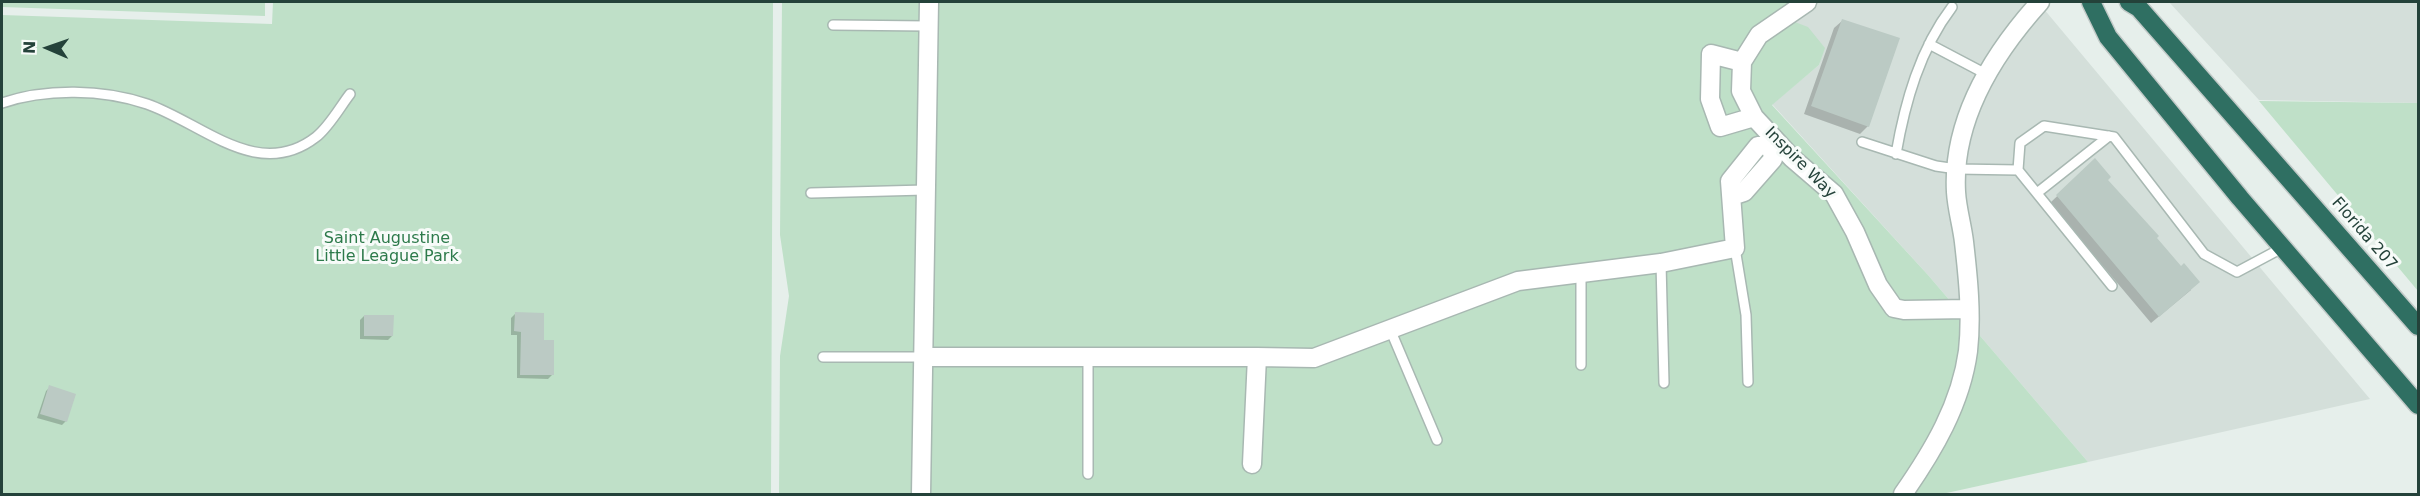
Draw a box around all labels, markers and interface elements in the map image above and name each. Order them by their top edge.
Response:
north arrow [18,18,78,78]
text: N [20,40,39,54]
street label: Inspire Way [1760,123,1840,203]
street label: Florida 207 [2327,194,2401,274]
park label: Saint Augustine Little League Park [315,229,459,267]

